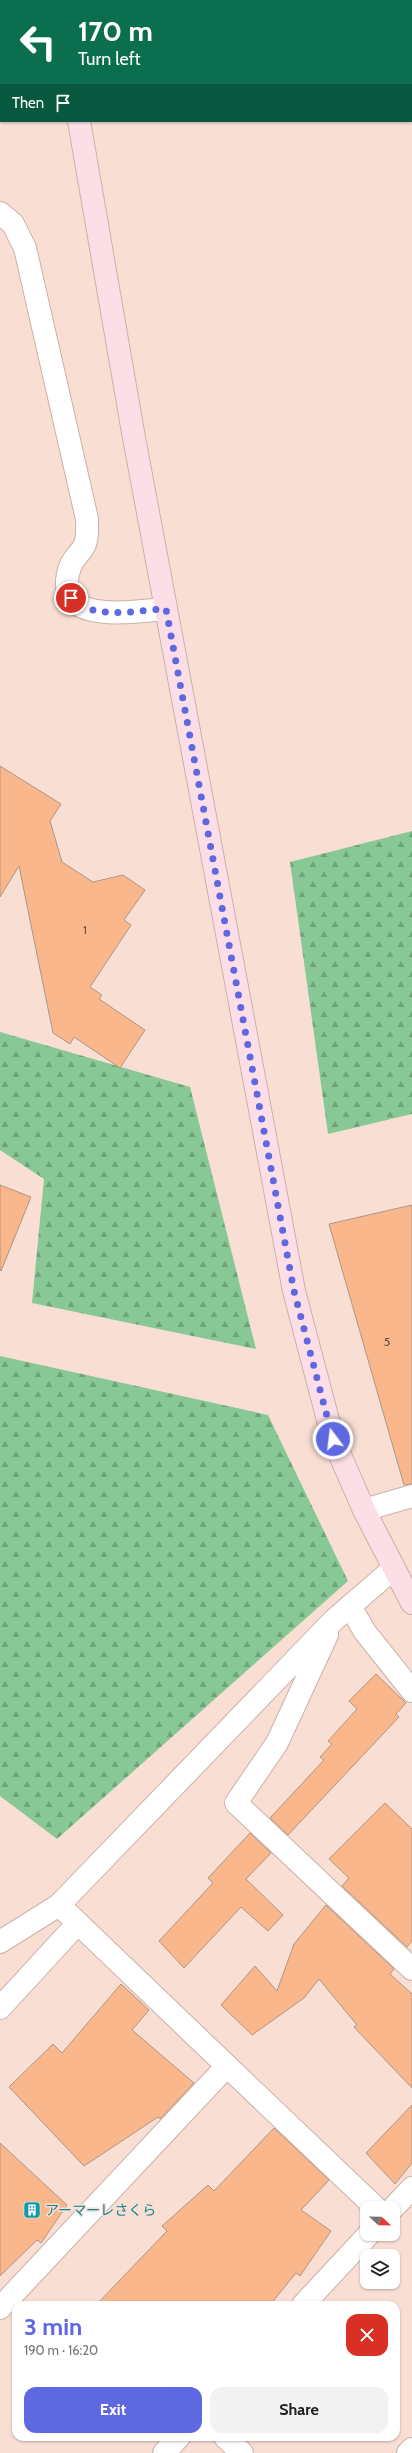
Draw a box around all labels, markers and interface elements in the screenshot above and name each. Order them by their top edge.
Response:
text: 170 m [78,14,153,48]
icon: left [12,16,64,68]
text: Turn left [78,48,141,70]
icon: arrive [52,92,74,114]
text: Then [12,94,44,112]
pin [54,581,88,615]
icon: arrive [60,587,82,609]
house number: 1 [83,922,87,937]
house number: 5 [384,1334,390,1349]
position arrow [312,1418,354,1460]
building icon: アーマーレさくら [22,2200,42,2220]
place label: アーマーレさくら [45,2201,156,2219]
north arrow [360,2201,400,2241]
map controls [360,2201,400,2289]
button: layers [360,2249,400,2289]
text: 3 min [24,2312,82,2341]
button: close [346,2314,388,2356]
text: 190 m · 16:20 [24,2342,98,2358]
button: Exit [24,2387,202,2433]
button: Share [210,2387,388,2433]

